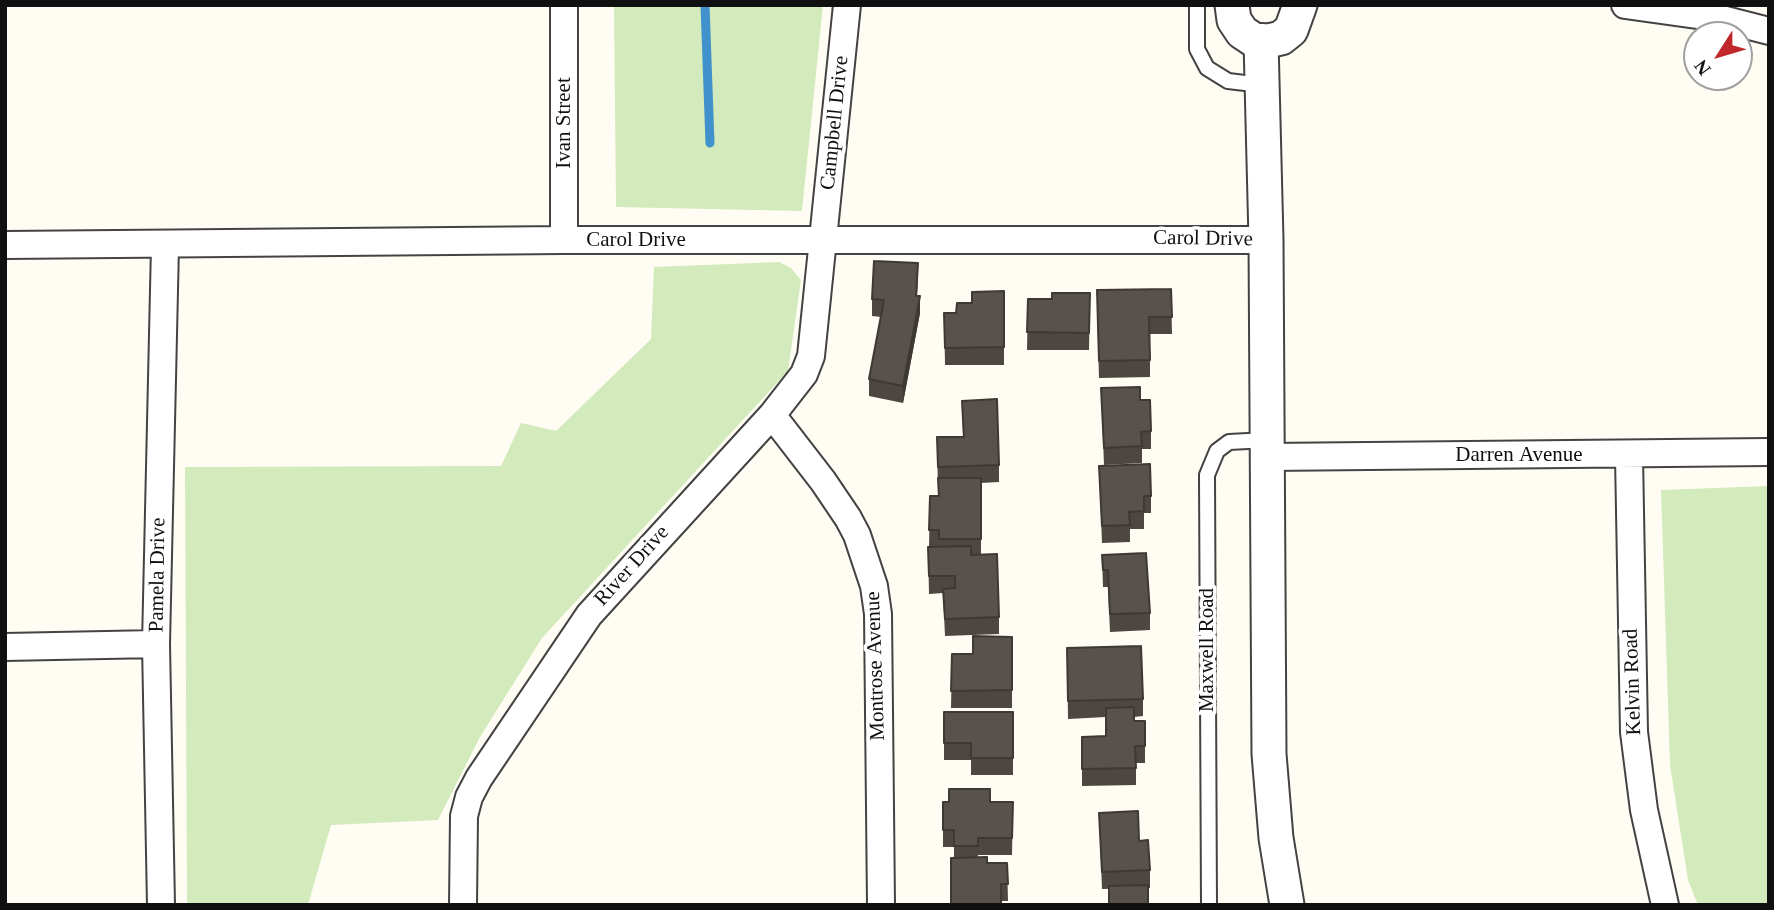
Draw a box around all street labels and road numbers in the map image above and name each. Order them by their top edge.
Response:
street label: Campbell Drive [815,55,855,191]
street label: Ivan Street [551,77,577,169]
street label: Carol Drive [1153,226,1253,252]
street label: Carol Drive [586,227,686,253]
street label: Darren Avenue [1455,442,1583,468]
street label: Pamela Drive [144,517,172,633]
street label: River Drive [589,521,675,611]
street label: Maxwell Road [1194,588,1220,712]
street label: Montrose Avenue [861,591,891,741]
street label: Kelvin Road [1619,628,1647,736]

